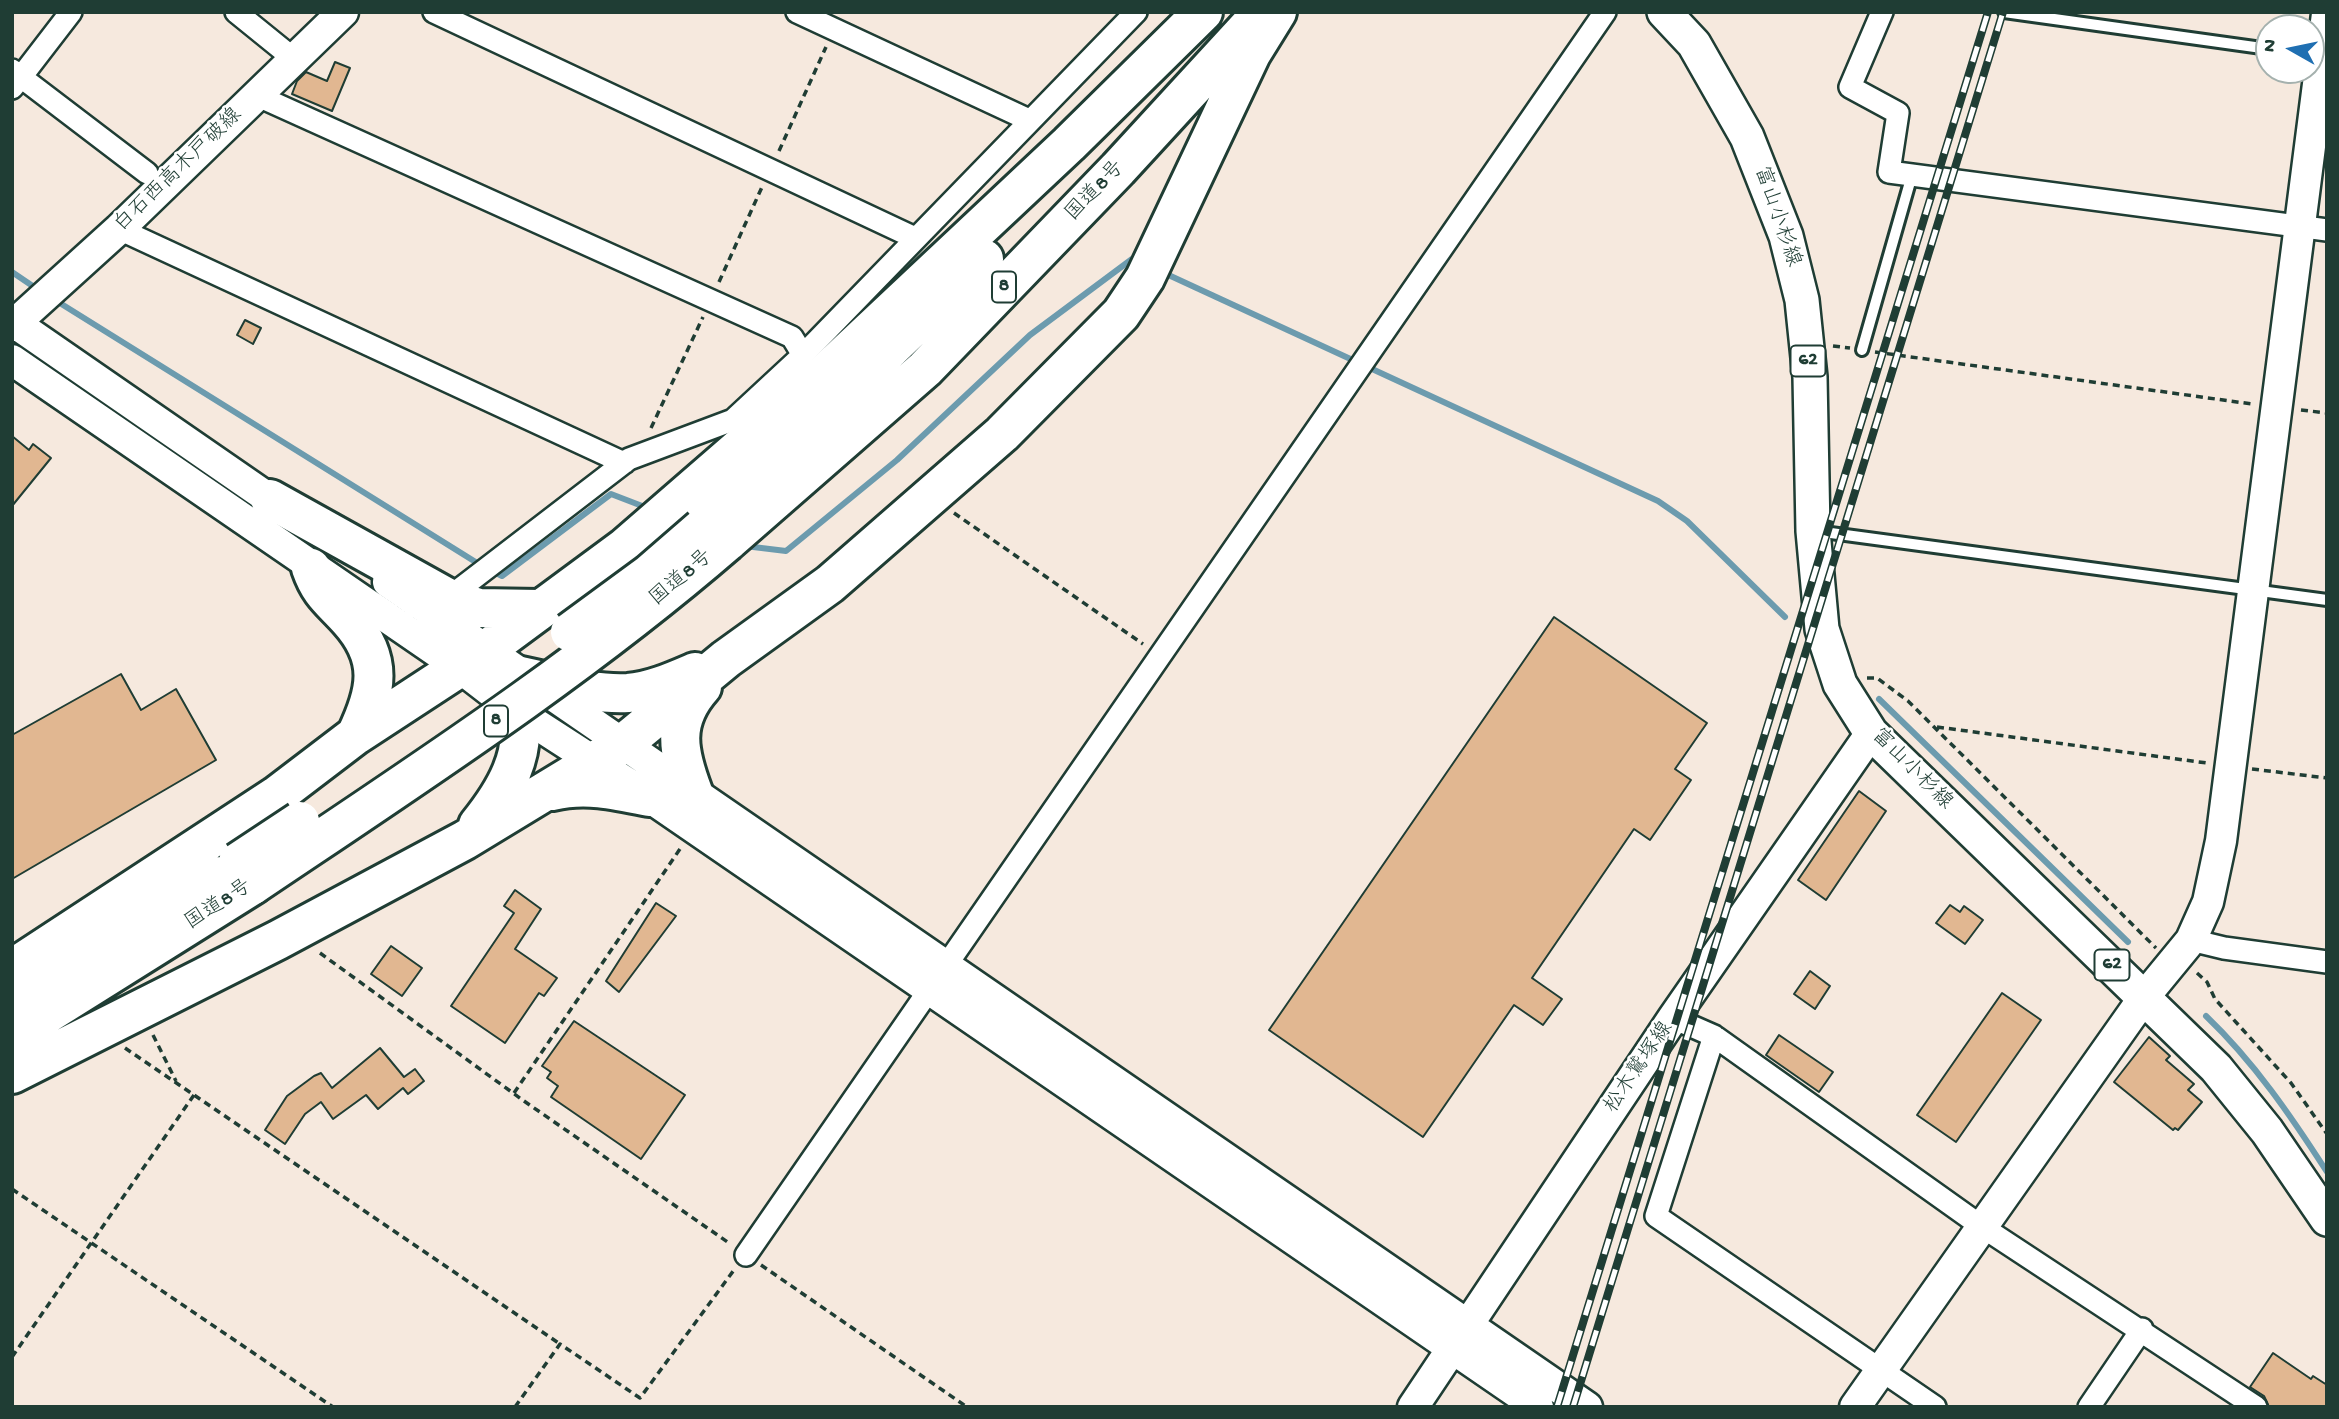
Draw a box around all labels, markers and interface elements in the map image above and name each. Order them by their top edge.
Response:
north arrow [2255,14,2325,84]
text: N [2258,38,2283,54]
street label: 白石西高木戸破線 [110,104,248,238]
street label: 国道8号 [1061,156,1131,228]
street label: 富山小杉線 [1747,163,1805,271]
road number: 8 [992,272,1016,302]
road number: 62 [1790,346,1826,376]
street label: 国道8号 [645,545,719,613]
road number: 8 [484,706,508,736]
street label: 富山小杉線 [1865,724,1957,816]
street label: 国道8号 [181,875,257,937]
road number: 62 [2094,950,2130,981]
street label: 松木鷲塚線 [1600,1017,1680,1119]

